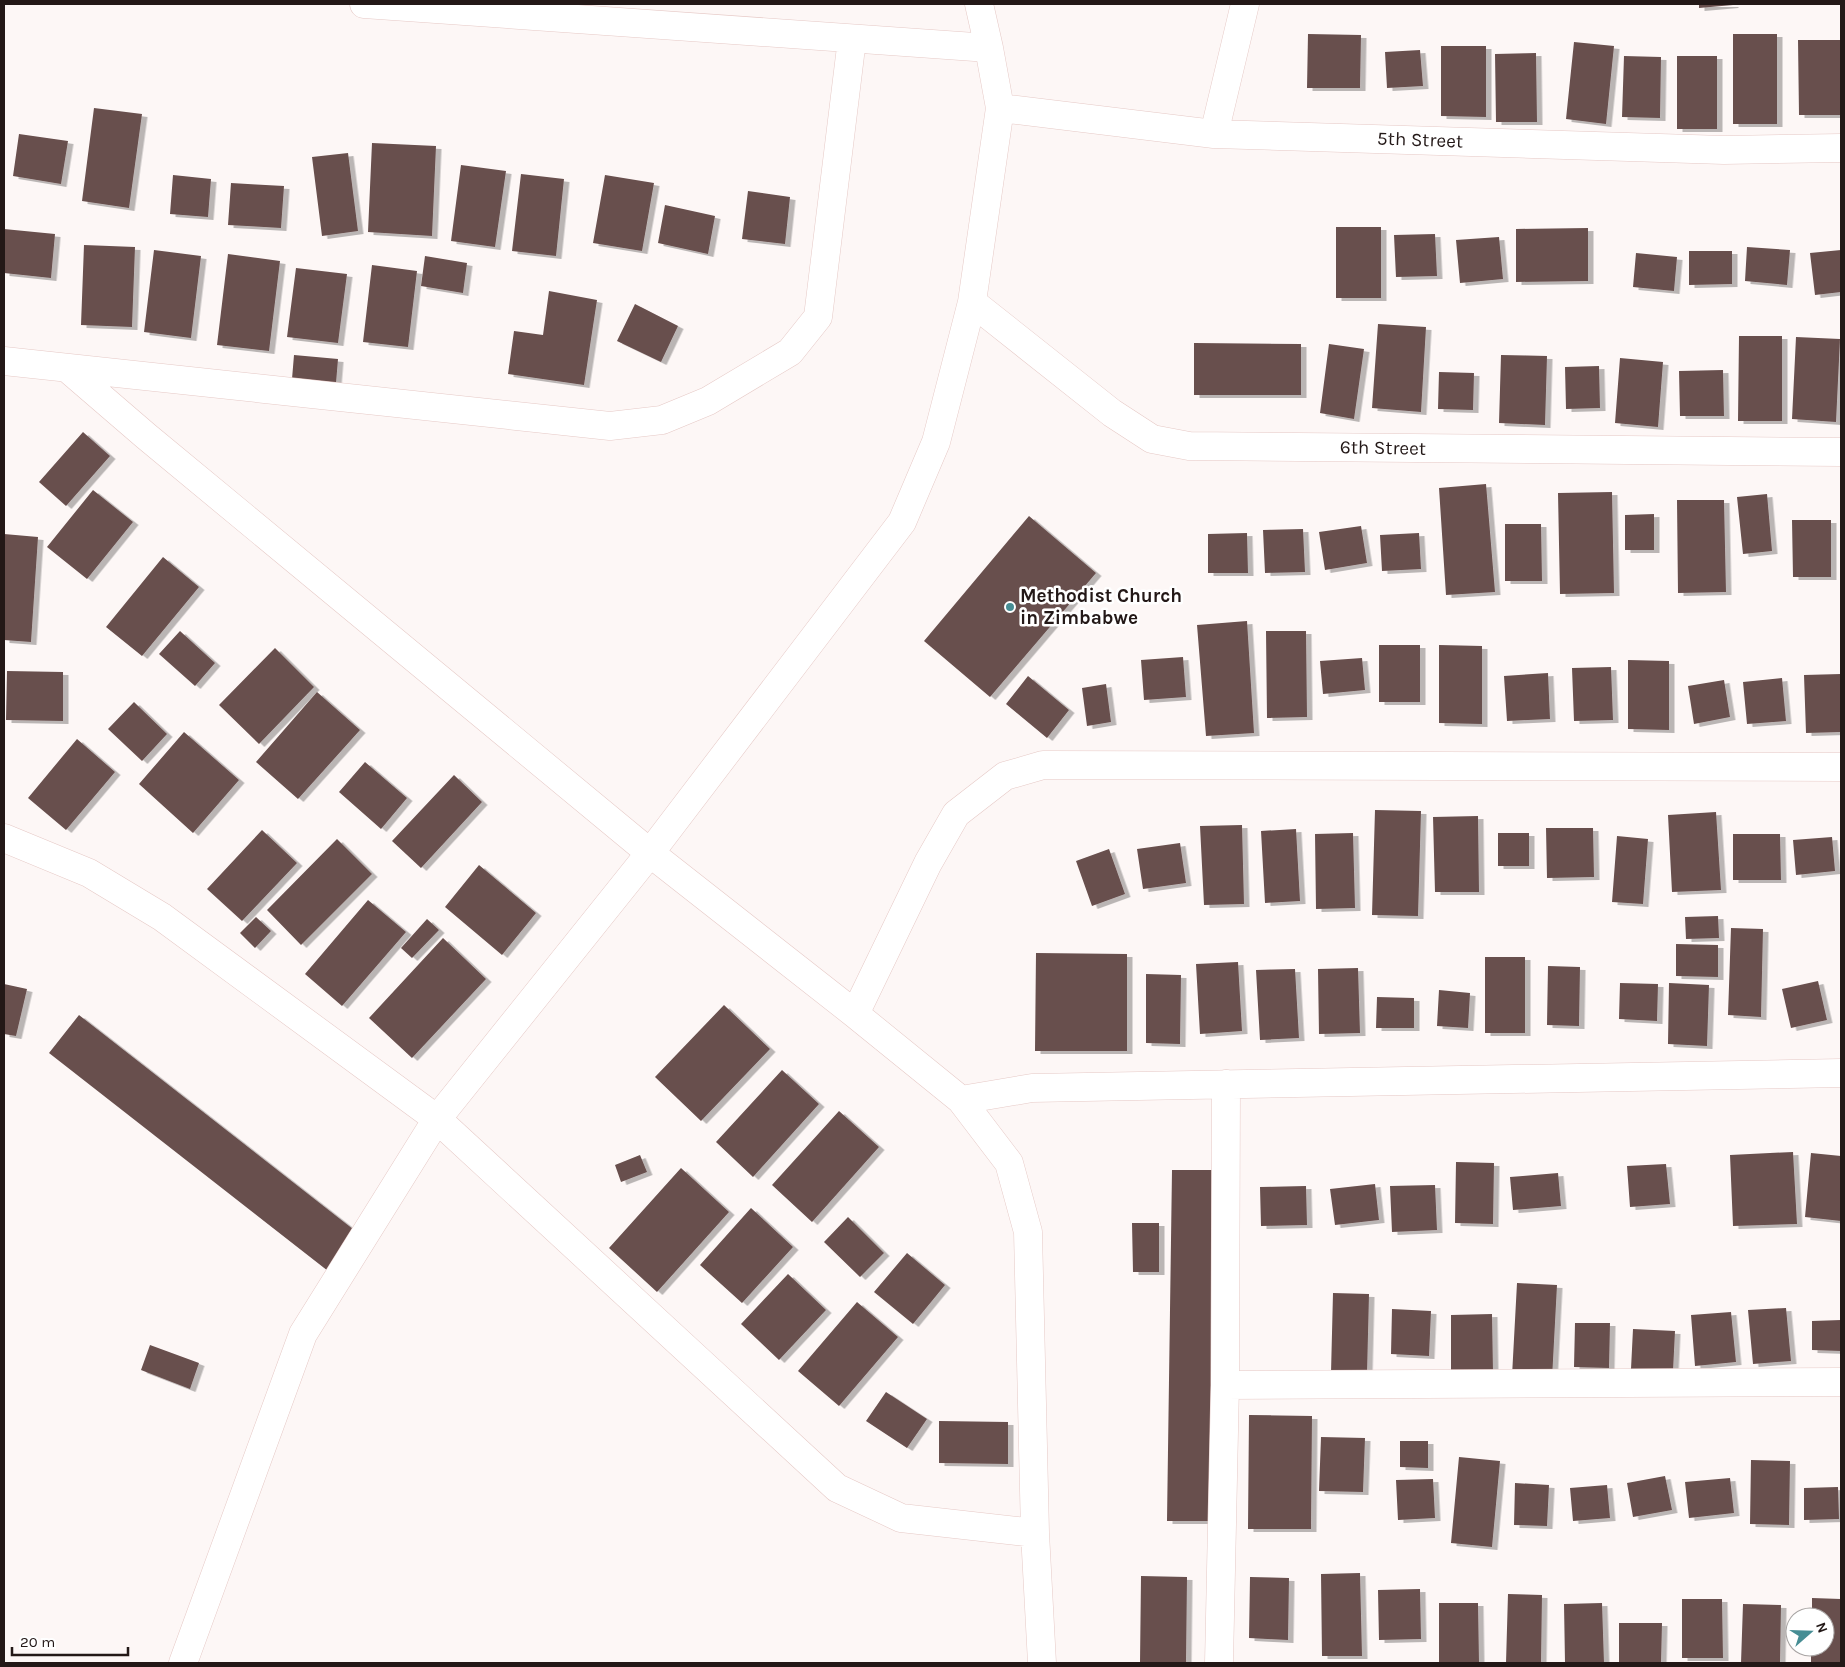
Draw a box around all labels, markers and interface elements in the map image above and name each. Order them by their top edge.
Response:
street label: 5th Street [1377,128,1463,152]
street label: 6th Street [1340,436,1426,460]
place label: Methodist Church in Zimbabwe [1020,585,1182,629]
marker: Methodist Church in Zimbabwe [1004,601,1016,613]
north arrow [1785,1607,1835,1657]
text: N [1812,1620,1831,1635]
scale bar [12,1624,129,1656]
text: 20 m [20,1633,55,1651]

